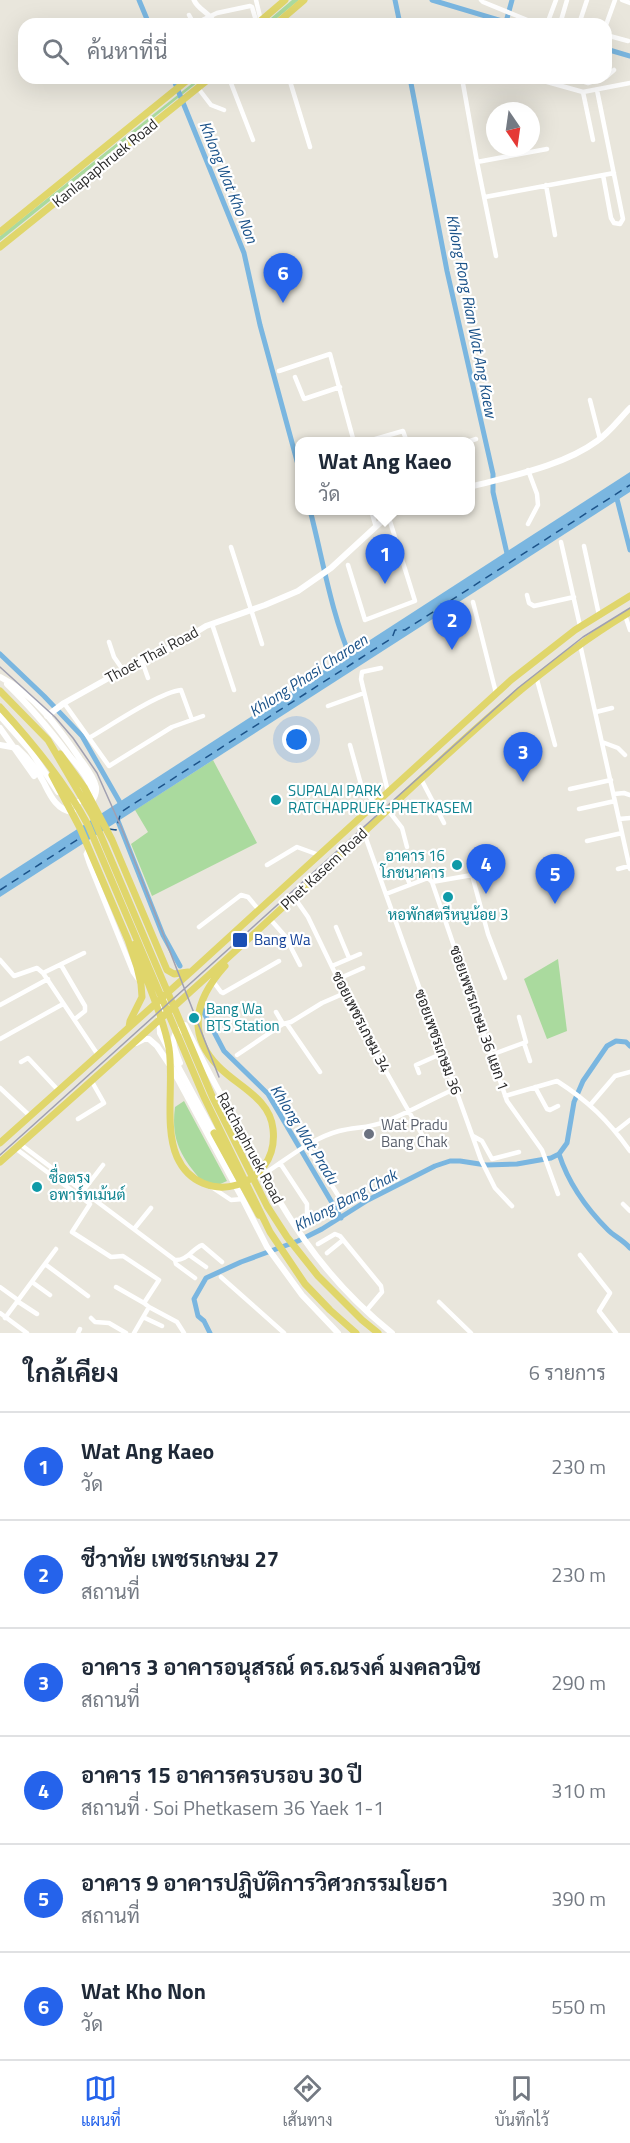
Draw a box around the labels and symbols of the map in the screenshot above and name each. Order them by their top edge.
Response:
north arrow [486,102,540,156]
street label: Kanlapaphruek Road [47,113,162,213]
water label: Khlong Wat Kho Non [194,117,265,248]
water label: Khlong Rong Rian Wat Ang Kaew [441,212,504,422]
pin: 6 [264,254,302,303]
pin: 1 [366,534,404,584]
pin: 2 [432,600,472,650]
street label: Thoet Thai Road [101,620,202,689]
water label: Khlong Phasi Charoen [244,627,373,722]
your location [282,725,311,754]
pin: 3 [504,732,542,782]
place label: SUPALAI PARK RATCHAPRUEK-PHETKASEM [288,779,473,819]
marker: SUPALAI PARK RATCHAPRUEK-PHETKASEM [269,793,283,807]
street label: Phet Kasem Road [275,822,372,915]
place label: อาคาร 16 โภชนาคาร [380,844,445,884]
pin: 4 [466,844,506,894]
pin: 5 [536,854,574,904]
marker: อาคาร 16 โภชนาคาร [450,858,464,872]
marker: หอพักสตรีหนูน้อย 3 [441,890,455,904]
place label: หอพักสตรีหนูน้อย 3 [388,903,508,926]
place label: Bang Wa [254,928,311,951]
marker: Bang Wa [231,931,249,949]
street label: ซอยเพชรเกษม 36 แยก 1 [444,942,515,1093]
street label: ซอยเพชรเกษม 34 [326,967,397,1077]
street label: ซอยเพชรเกษม 36 [409,986,468,1098]
place label: Bang Wa BTS Station [206,997,280,1037]
marker: Bang Wa BTS Station [187,1011,201,1025]
water label: Khlong Wat Pradu [265,1079,346,1189]
street label: Ratchaphruek Road [211,1088,290,1208]
place label: Wat Pradu Bang Chak [381,1113,448,1153]
marker: Wat Pradu Bang Chak [362,1127,376,1141]
water label: Khlong Bang Chak [289,1162,403,1237]
place label: ซื่อตรง อพาร์ทเม้นต์ [49,1163,126,1206]
marker: ซื่อตรง อพาร์ทเม้นต์ [30,1180,44,1194]

